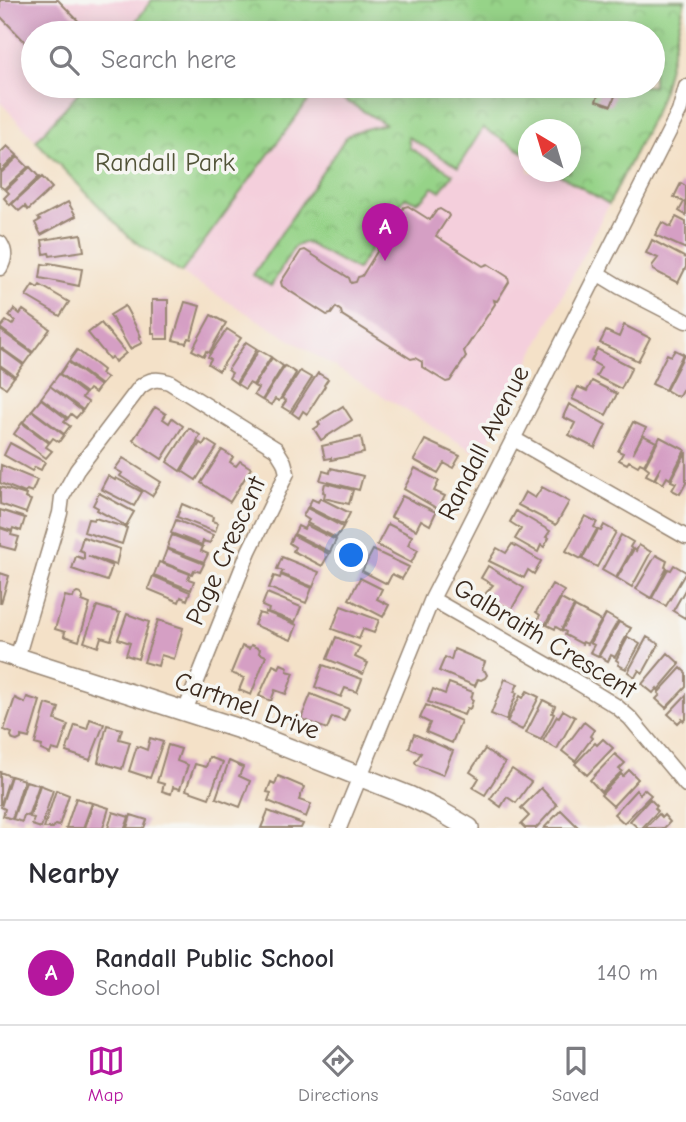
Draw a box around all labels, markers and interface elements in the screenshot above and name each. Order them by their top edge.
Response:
search box [21,21,665,98]
icon: search [45,41,83,79]
text: Search here [101,45,236,75]
north arrow [518,119,581,182]
park label: Randall Park [95,148,235,178]
pin: A [362,203,408,261]
street label: Randall Avenue [432,361,536,525]
street label: Page Crescent [180,471,273,630]
your location [334,538,368,572]
street label: Galbraith Crescent [448,573,643,706]
street label: Cartmel Drive [170,666,324,746]
text: Nearby [28,856,119,891]
text: Randall Public School [95,944,334,974]
text: A [45,959,57,986]
text: 140 m [597,959,658,986]
text: School [95,974,160,1001]
tab: Map [87,1042,125,1106]
tab: Directions [298,1042,378,1106]
tab: Saved [552,1042,599,1106]

